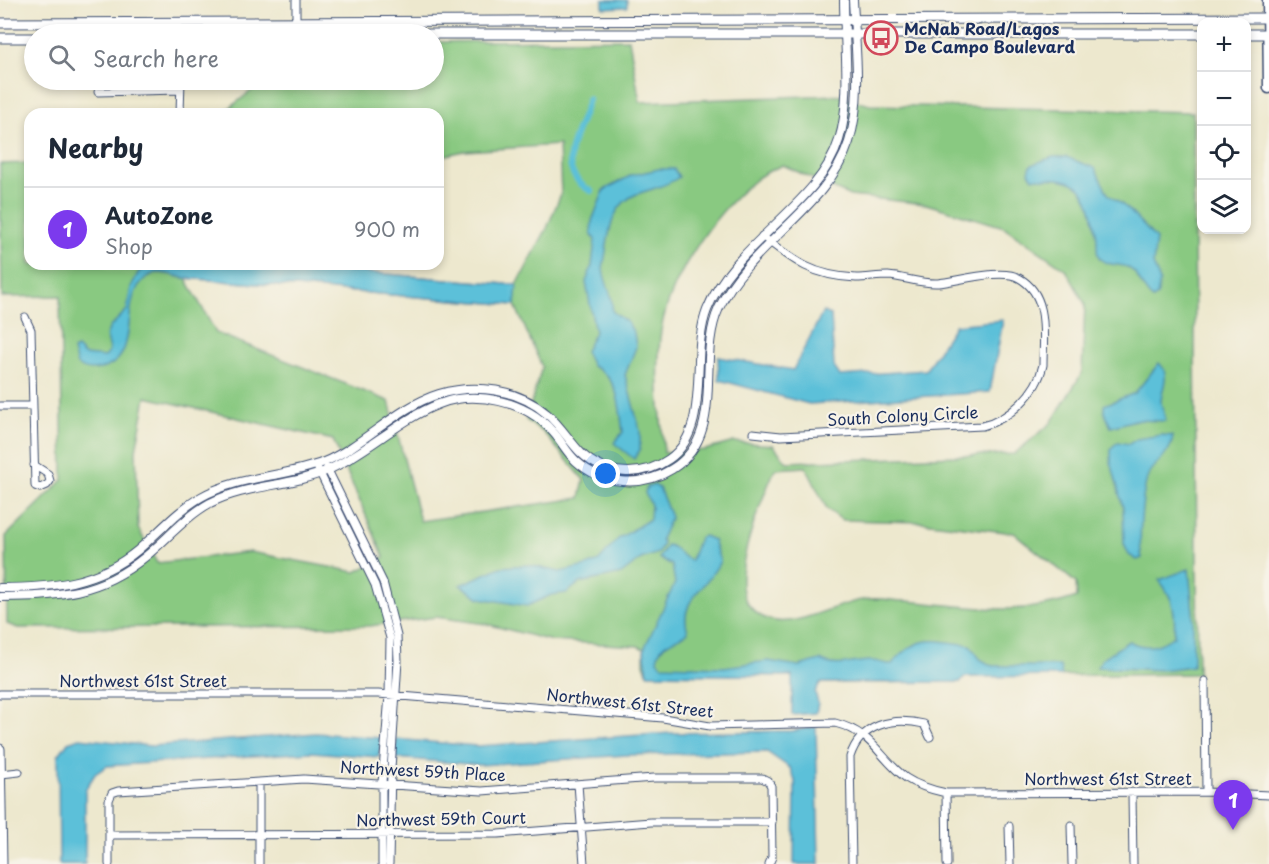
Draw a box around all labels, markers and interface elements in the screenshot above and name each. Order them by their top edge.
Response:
place label: McNab Road/Lagos De Campo Boulevard [904,16,1075,58]
map controls [1197,18,1251,234]
button: + [1197,18,1251,72]
bus stop icon: McNab Road/Lagos De Campo Boulevard [863,20,899,56]
search box [24,24,444,90]
icon: search [45,41,78,74]
text: Search here [93,41,219,74]
button: − [1197,72,1251,126]
button: locate [1197,126,1251,180]
text: Nearby [48,128,143,167]
button: layers [1197,180,1251,234]
text: AutoZone [105,198,213,231]
text: 1 [63,214,72,244]
text: 900 m [354,214,420,244]
text: Shop [105,231,153,261]
street label: South Colony Circle [827,399,979,431]
your location [591,459,620,488]
street label: Northwest 61st Street [59,668,227,692]
street label: Northwest 61st Street [545,681,715,723]
street label: Northwest 59th Place [340,754,507,786]
street label: Northwest 61st Street [1024,766,1192,790]
pin: 1 [1214,780,1252,830]
street label: Northwest 59th Court [356,805,526,831]

